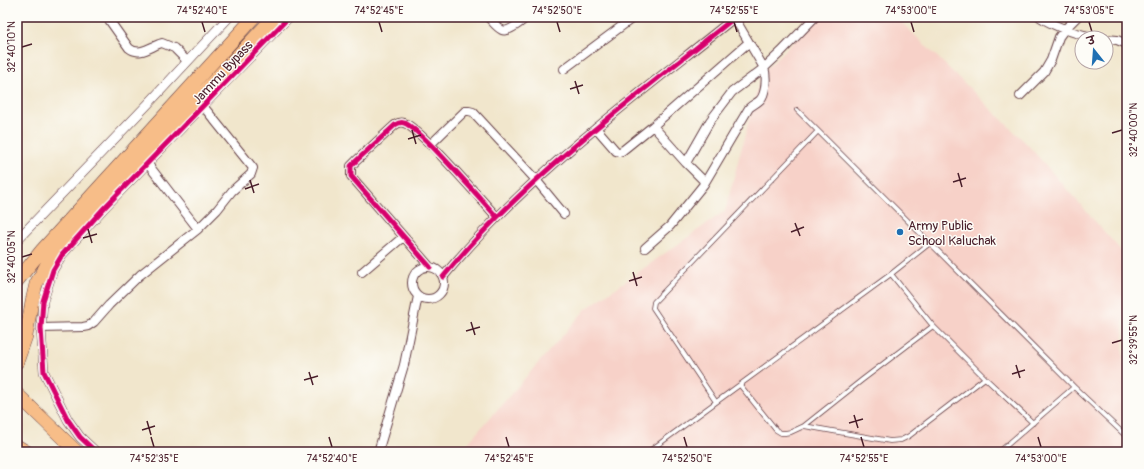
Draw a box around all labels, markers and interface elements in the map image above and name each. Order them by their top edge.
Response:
text: 74°52'40"E [177,5,227,17]
text: 74°52'45"E [355,5,403,17]
text: 74°52'50"E [532,5,582,17]
text: 74°52'55"E [710,5,758,17]
text: 74°53'00"E [885,5,937,17]
text: 74°53'05"E [1064,5,1114,17]
text: 32°40'10"N [6,21,18,73]
north arrow [1074,30,1114,70]
text: उ [1085,33,1098,48]
street label: Jammu Bypass [189,37,256,108]
text: 32°40'00"N [1128,102,1140,157]
place label: Army Public School Kaluchak [908,218,996,249]
marker: Army Public School Kaluchak [895,227,905,237]
text: 32°40'05"N [6,230,18,284]
text: 32°39'55"N [1128,315,1140,365]
text: 74°52'35"E [130,453,178,465]
text: 74°52'40"E [307,453,357,465]
text: 74°52'45"E [485,453,533,465]
text: 74°52'50"E [662,453,712,465]
text: 74°52'55"E [840,453,888,465]
text: 74°53'00"E [1015,453,1067,465]

